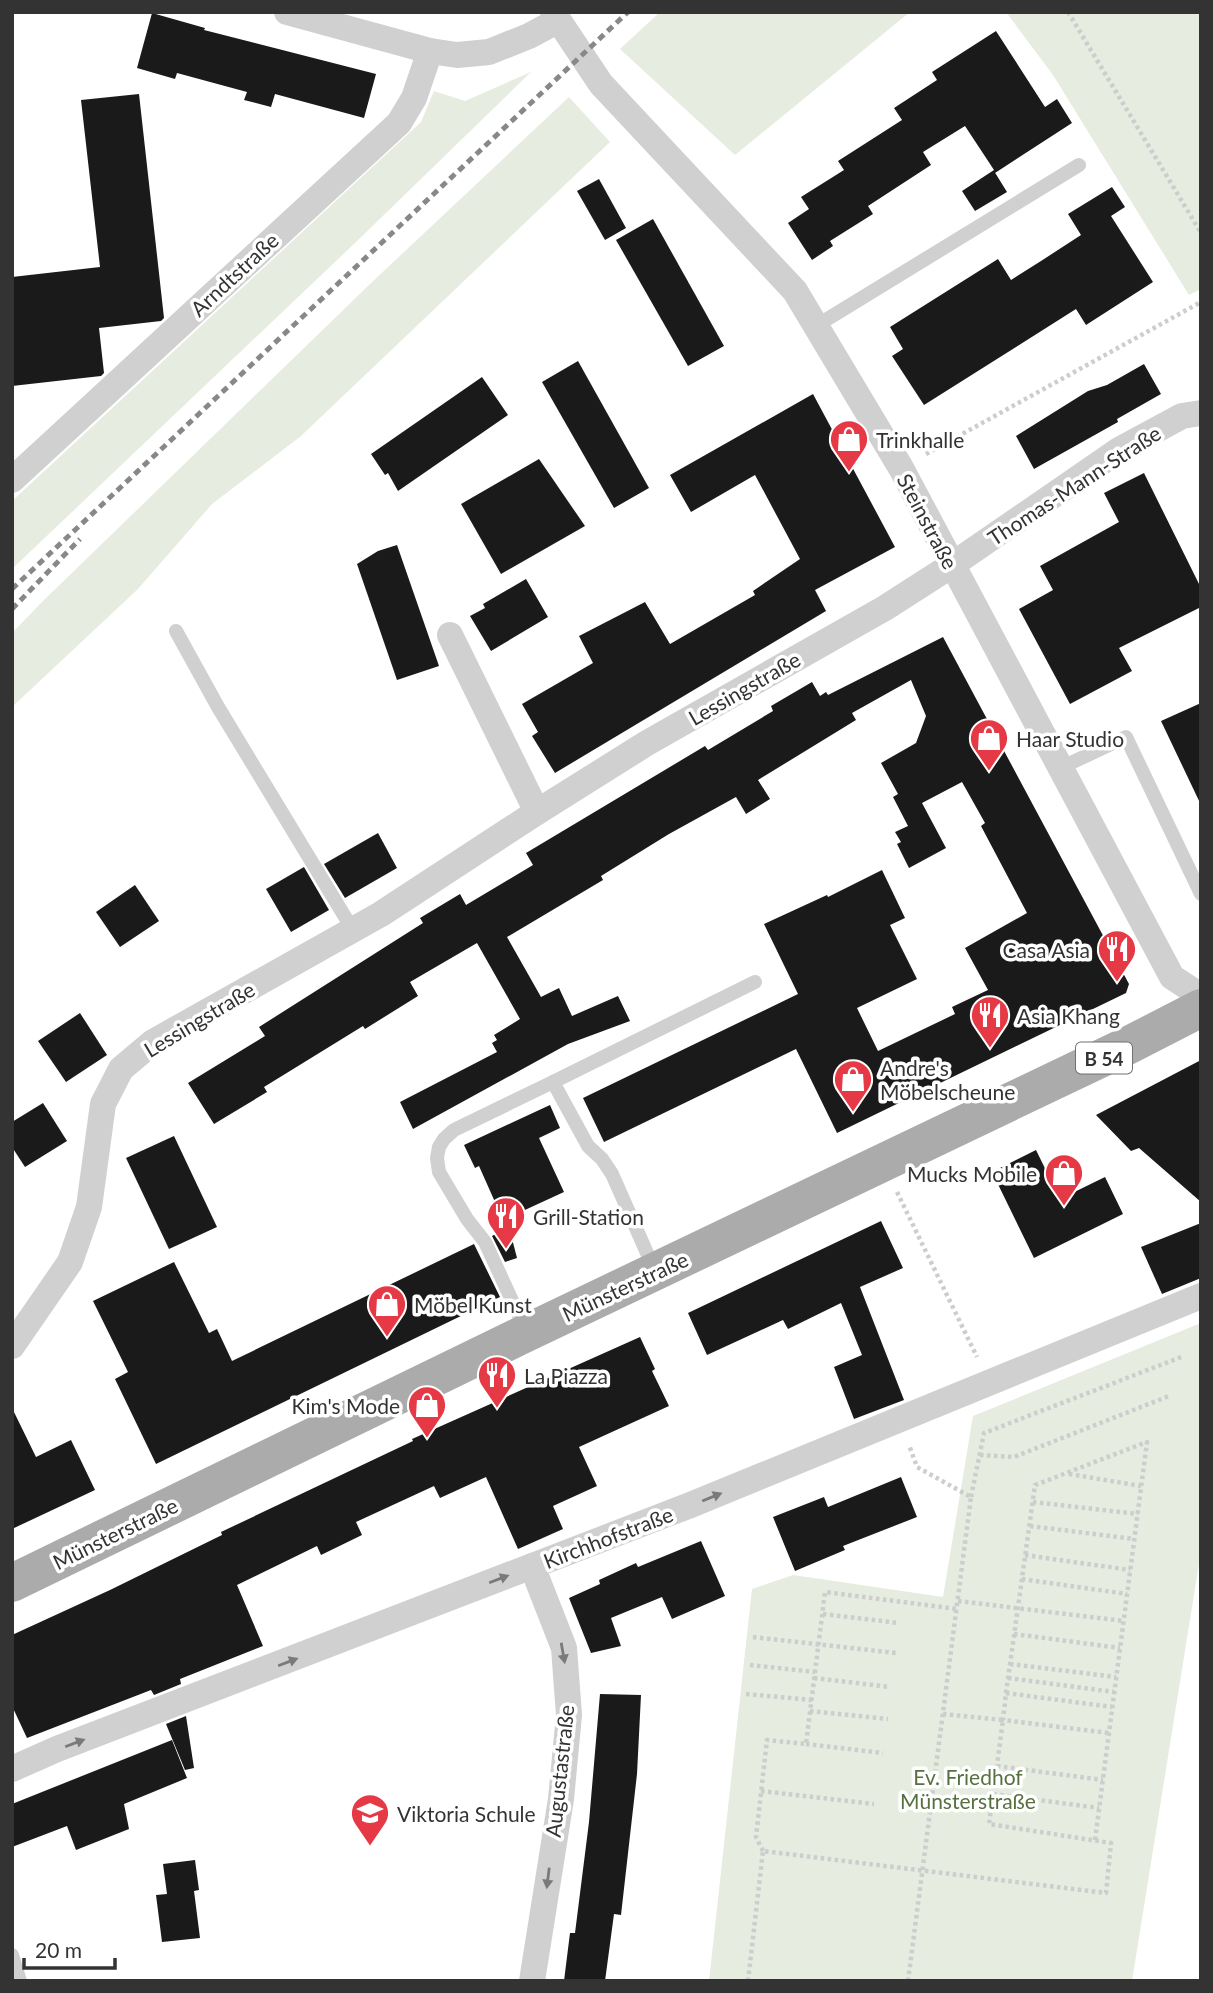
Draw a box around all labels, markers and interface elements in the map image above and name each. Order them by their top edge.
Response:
street label: Arndtstraße [185,227,283,321]
shop icon: Trinkhalle [828,418,870,473]
street label: Thomas-Mann-Straße [983,420,1165,550]
place label: Trinkhalle [876,427,964,452]
street label: Steinstraße [893,469,963,573]
street label: Lessingstraße [684,646,804,730]
shop icon: Haar Studio [968,717,1010,772]
place label: Haar Studio [1016,726,1124,751]
restaurant icon: Casa Asia [1096,928,1138,983]
place label: Casa Asia [1003,937,1090,962]
street label: Lessingstraße [139,976,259,1062]
restaurant icon: Asia Khang [969,994,1011,1049]
place label: Asia Khang [1017,1003,1120,1028]
road number: B 54 [1076,1042,1132,1074]
place label: Andre's Möbelscheune [880,1055,1015,1104]
shop icon: Andre's Möbelscheune [832,1058,874,1113]
shop icon: Mucks Mobile [1043,1152,1085,1207]
place label: Mucks Mobile [907,1161,1037,1186]
restaurant icon: Grill-Station [485,1195,527,1250]
place label: Grill-Station [533,1204,644,1229]
street label: Münsterstraße [558,1246,692,1326]
shop icon: Möbel Kunst [366,1283,408,1338]
place label: Möbel Kunst [414,1292,532,1317]
restaurant icon: La Piazza [476,1354,518,1409]
place label: La Piazza [524,1363,608,1388]
shop icon: Kim's Mode [406,1384,448,1439]
place label: Kim's Mode [291,1393,400,1418]
one-way arrow [701,1491,722,1502]
street label: Münsterstraße [49,1492,181,1574]
street label: Kirchhofstraße [540,1501,676,1573]
one-way arrow [489,1573,510,1584]
one-way arrow [558,1642,569,1664]
one-way arrow [277,1656,298,1667]
street label: Augustastraße [540,1703,578,1839]
one-way arrow [65,1737,86,1748]
park label: Ev. Friedhof Münsterstraße [900,1764,1036,1813]
school or university icon: Viktoria Schule [349,1792,391,1847]
place label: Viktoria Schule [397,1801,536,1826]
one-way arrow [542,1868,553,1890]
scale bar [24,1926,116,1970]
text: 20 m [35,1937,82,1962]

